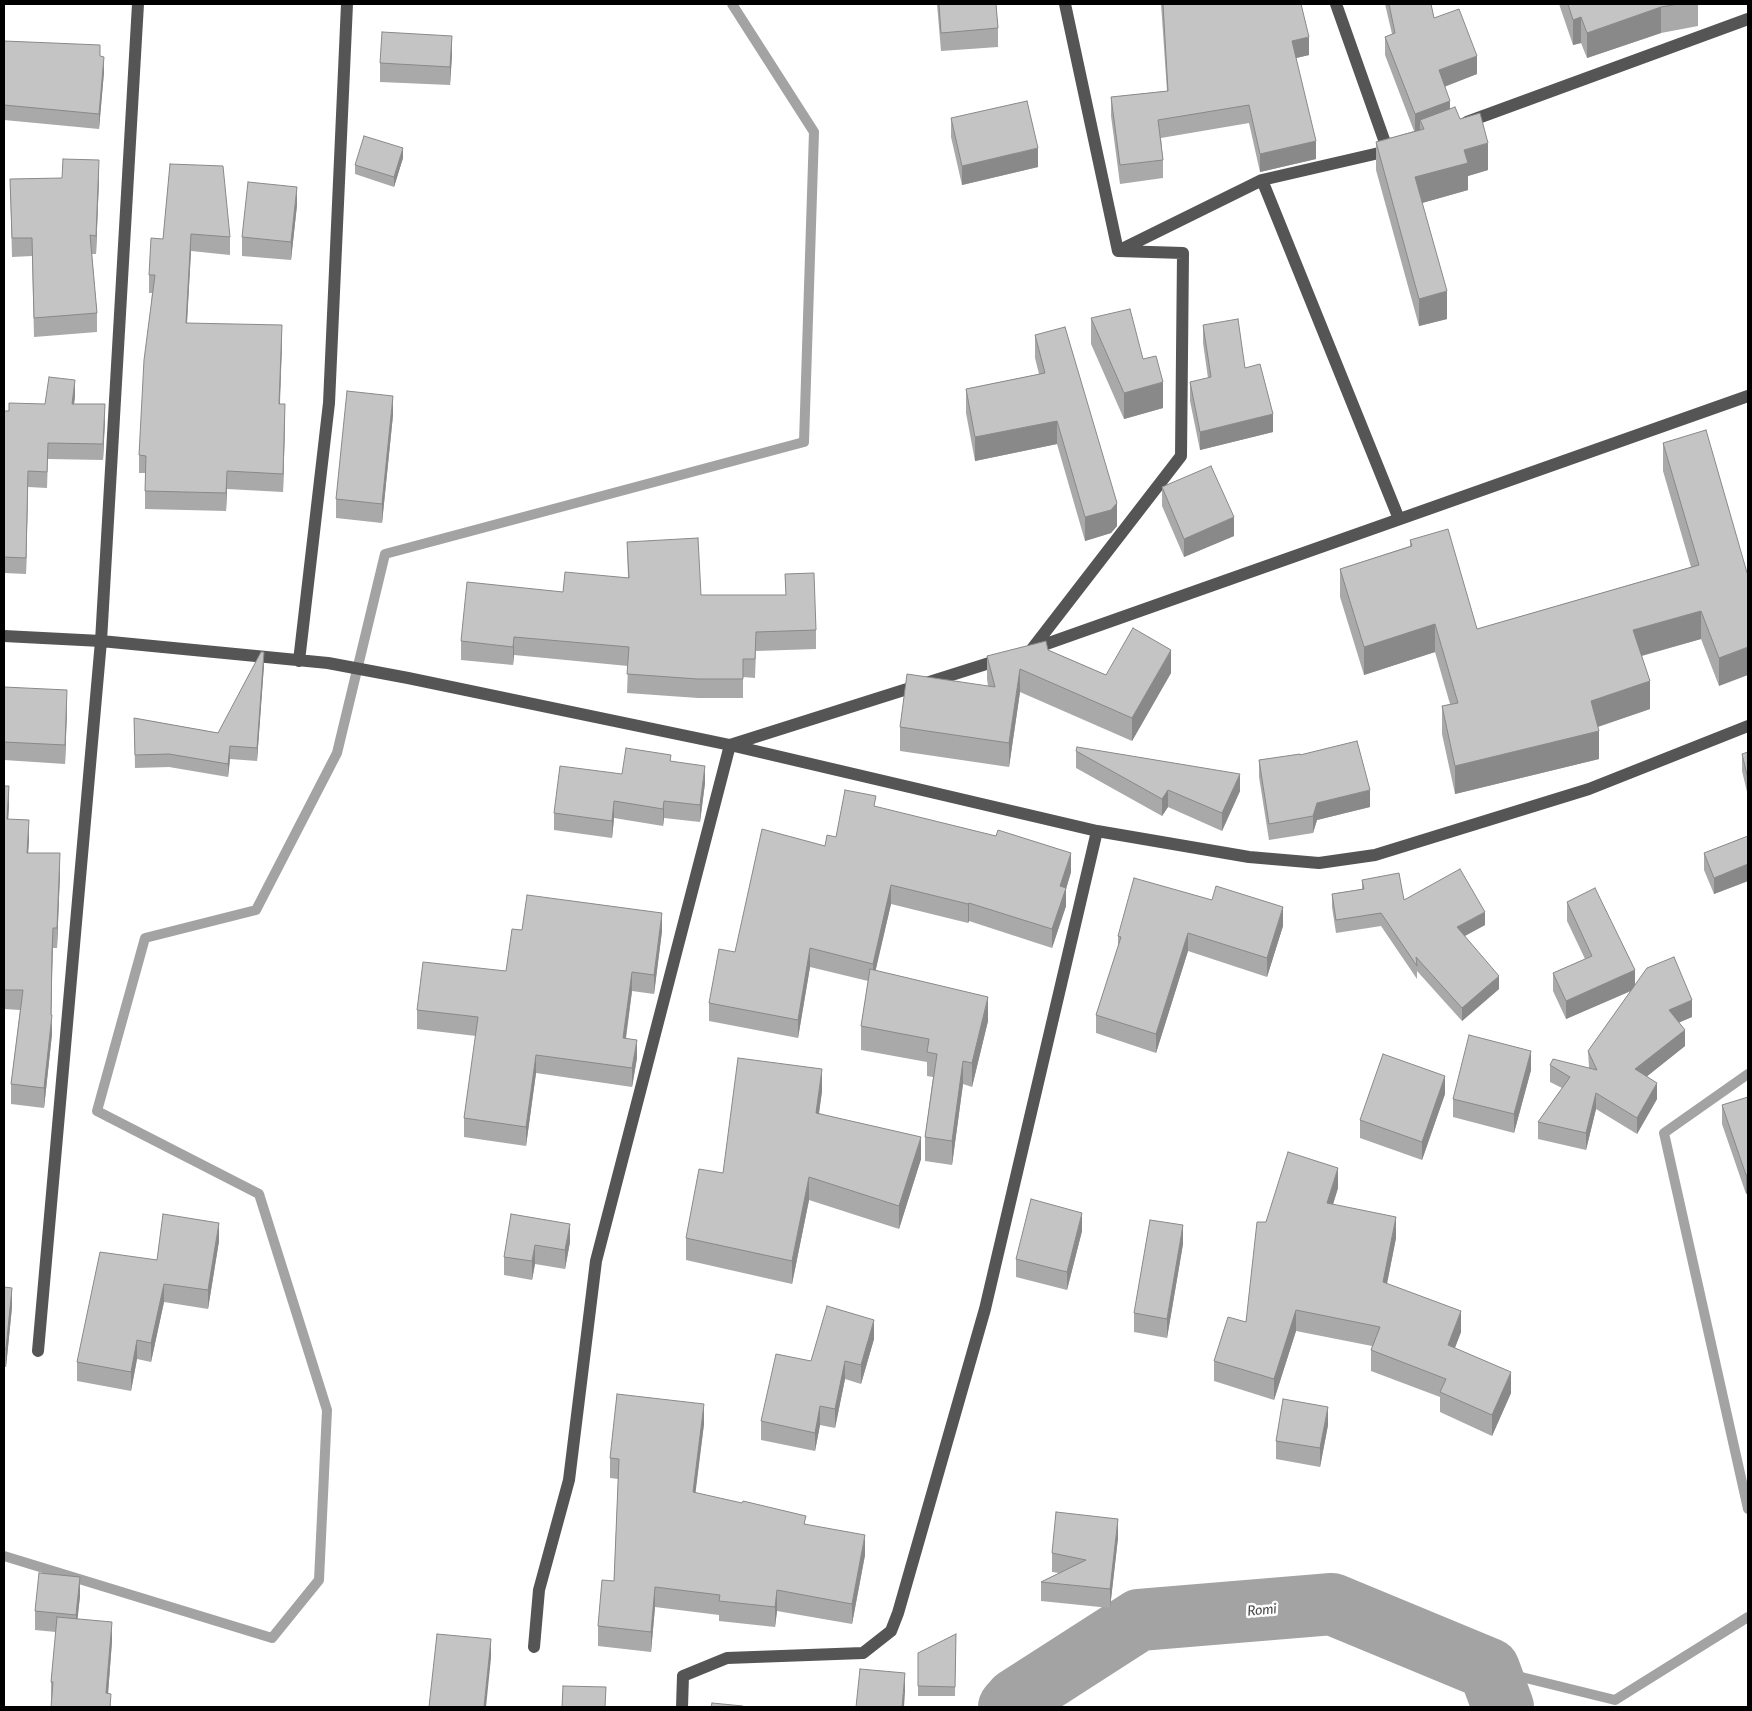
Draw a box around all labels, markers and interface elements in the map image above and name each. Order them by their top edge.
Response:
water label: Romi [1247,1600,1277,1620]

